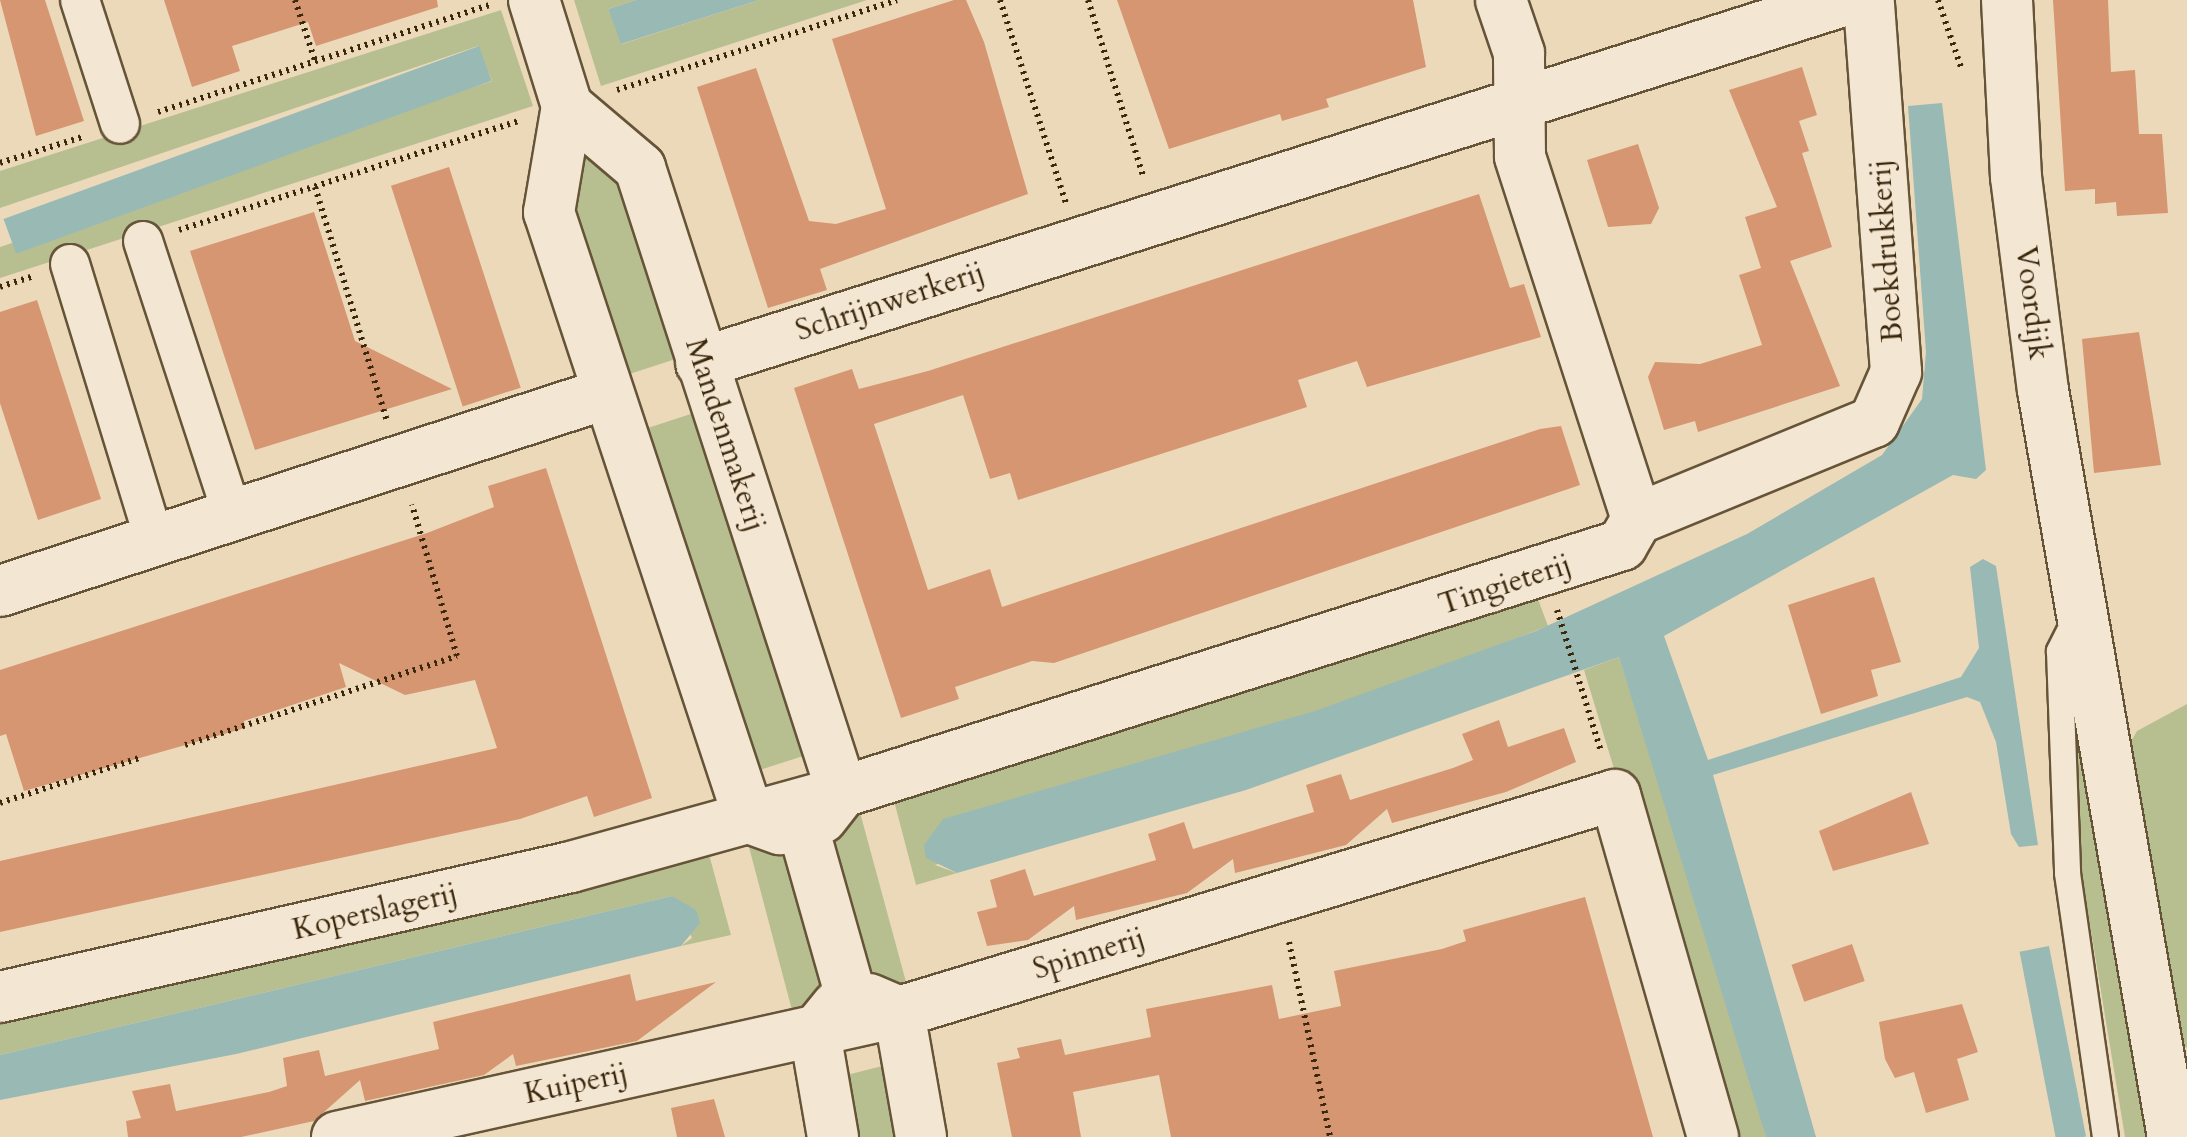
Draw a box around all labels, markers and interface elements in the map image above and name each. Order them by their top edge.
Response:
street label: Boekdrukkerij [1863,158,1911,344]
street label: Voordijk [2007,244,2057,362]
street label: Schrijnwerkerij [791,255,989,349]
street label: Mandenmakerij [677,334,773,536]
street label: Tingieterij [1434,547,1576,623]
street label: Koperslagerij [289,876,461,948]
street label: Spinnerij [1029,920,1149,988]
street label: Kuiperij [521,1056,631,1112]

